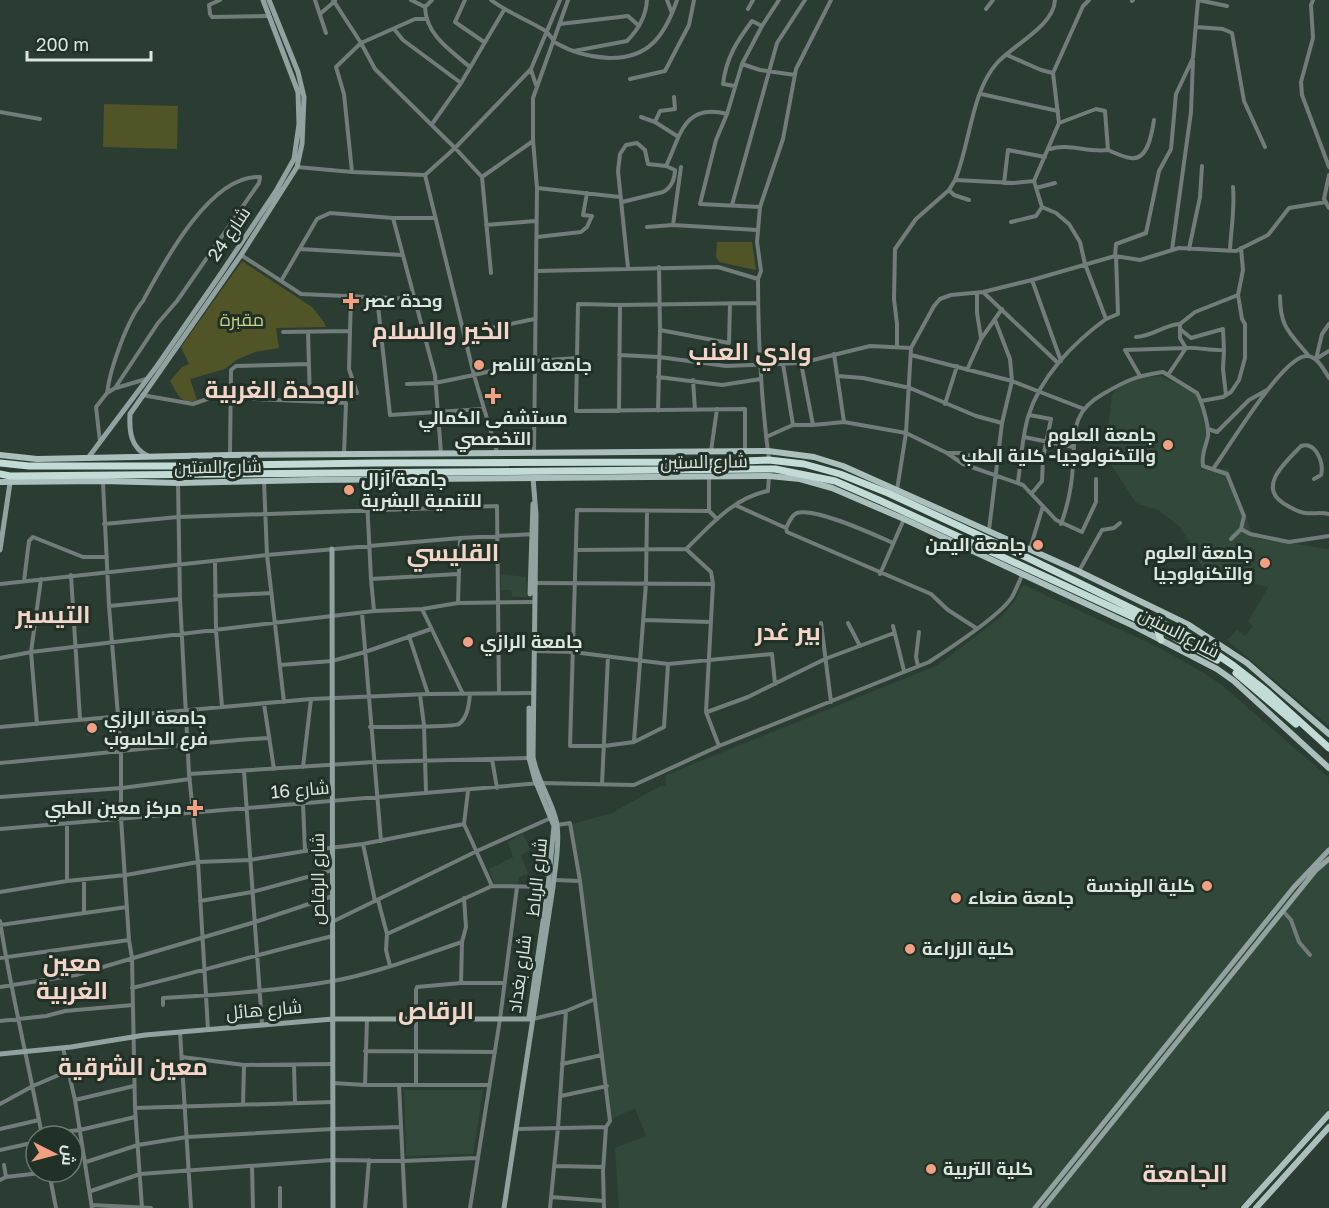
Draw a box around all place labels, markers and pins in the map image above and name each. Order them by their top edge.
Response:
place label: وحدة عصر [363,289,443,312]
marker: وحدة عصر [342,292,360,310]
place label: جامعة الناصر [490,353,592,376]
marker: جامعة الناصر [472,358,486,372]
marker: مستشفى الكمالي التخصصي [484,387,502,405]
place label: مستشفى الكمالي التخصصي [418,406,568,453]
place label: جامعة العلوم والتكنولوجيا- كلية الطب [962,423,1156,467]
marker: جامعة العلوم والتكنولوجيا- كلية الطب [1161,438,1175,452]
place label: جامعة آزال للتنمية البشرية [361,468,482,512]
marker: جامعة آزال للتنمية البشرية [342,483,356,497]
place label: جامعة اليمن [925,533,1026,556]
marker: جامعة اليمن [1031,538,1045,552]
place label: جامعة العلوم والتكنولوجيا [1144,541,1253,585]
marker: جامعة العلوم والتكنولوجيا [1258,556,1272,570]
place label: جامعة الرازي [480,630,582,656]
marker: جامعة الرازي [461,635,475,649]
place label: جامعة الرازي فرع الحاسوب [104,706,208,751]
marker: جامعة الرازي فرع الحاسوب [85,721,99,735]
place label: مركز معين الطبي [45,796,182,823]
marker: مركز معين الطبي [186,799,204,817]
place label: كلية الهندسة [1086,874,1195,897]
marker: كلية الهندسة [1200,879,1214,893]
place label: جامعة صنعاء [968,886,1074,908]
marker: جامعة صنعاء [949,891,963,905]
place label: كلية الزراعة [922,937,1014,960]
marker: كلية الزراعة [903,942,917,956]
place label: كلية التربية [943,1157,1033,1180]
marker: كلية التربية [924,1162,938,1176]

